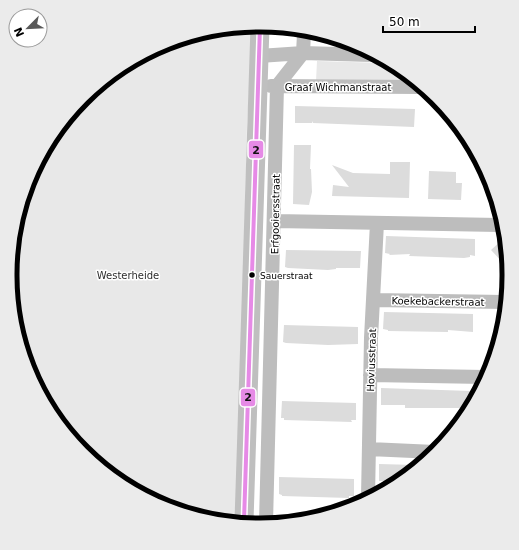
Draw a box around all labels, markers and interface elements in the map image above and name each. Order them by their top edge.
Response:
north arrow [8,8,48,48]
scale bar [383,8,475,34]
text: 50 m [389,15,420,29]
text: N [12,25,27,39]
street label: Graaf Wichmanstraat [285,82,391,93]
line badge: 2 [248,140,264,159]
text: 2 [252,144,260,157]
street label: Erfgooiersstraat [269,174,282,254]
park label: Westerheide [97,270,159,281]
marker: Sauerstraat [247,270,257,280]
place label: Sauerstraat [260,271,313,281]
street label: Koekebackerstraat [391,295,485,308]
street label: Hoviusstraat [365,328,378,392]
line badge: 2 [240,388,256,407]
text: 2 [244,391,252,404]

